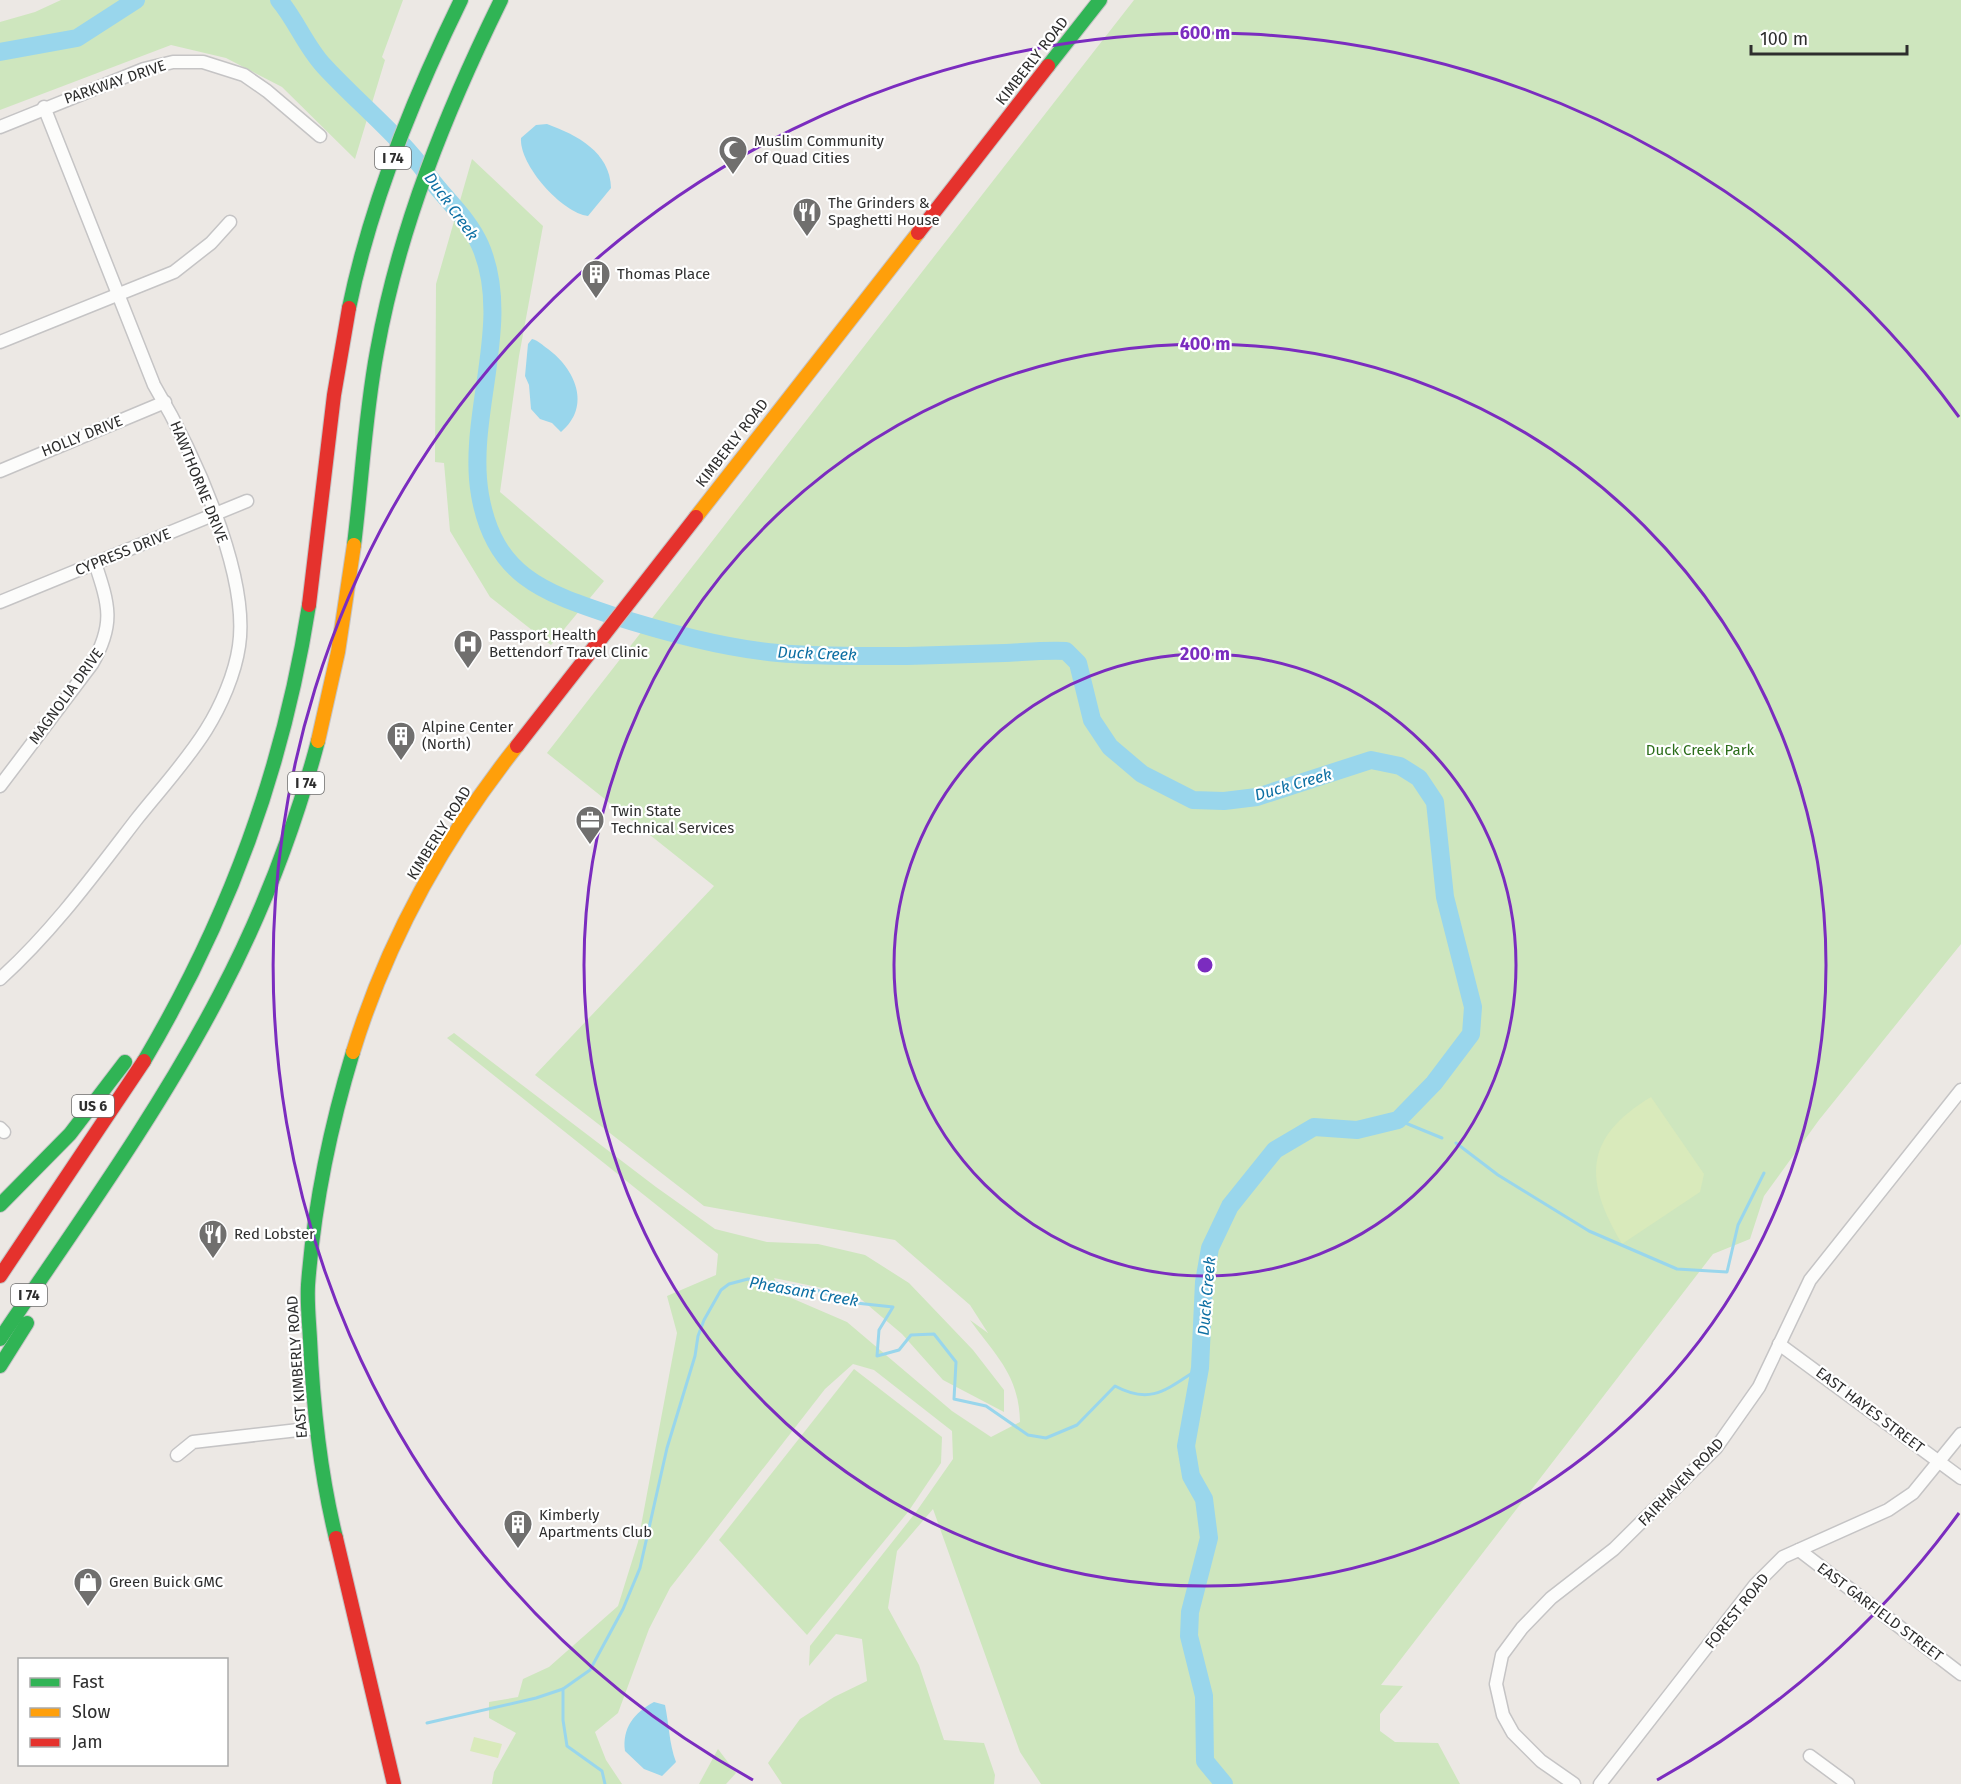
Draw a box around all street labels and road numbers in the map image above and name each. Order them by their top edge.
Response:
street label: KIMBERLY ROAD [992,13,1072,109]
street label: PARKWAY DRIVE [62,56,168,108]
road number: I 74 [375,147,411,169]
street label: KIMBERLY ROAD [692,395,772,491]
street label: HOLLY DRIVE [39,412,125,460]
street label: HAWTHORNE DRIVE [166,418,232,546]
street label: CYPRESS DRIVE [72,525,174,579]
street label: MAGNOLIA DRIVE [25,645,107,747]
road number: I 74 [288,772,324,794]
street label: KIMBERLY ROAD [403,783,475,883]
road number: US 6 [72,1095,114,1117]
road number: I 74 [11,1284,47,1306]
street label: EAST KIMBERLY ROAD [283,1295,311,1439]
street label: EAST HAYES STREET [1812,1363,1928,1457]
street label: FAIRHAVEN ROAD [1634,1434,1728,1530]
street label: EAST GARFIELD STREET [1814,1559,1947,1665]
street label: FOREST ROAD [1701,1570,1773,1652]

